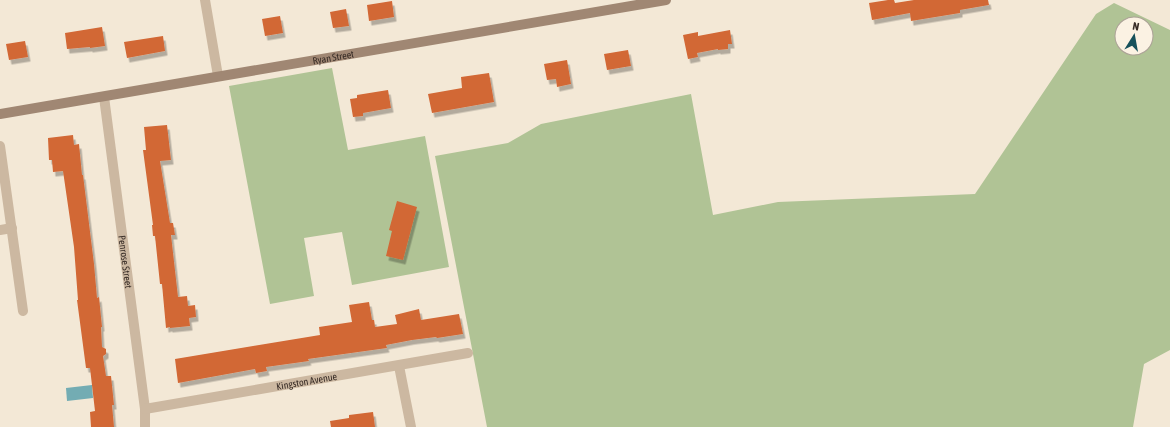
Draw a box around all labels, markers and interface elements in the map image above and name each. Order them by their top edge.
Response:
north arrow [1114,16,1154,56]
text: N [1132,20,1140,33]
street label: Ryan Street [312,48,355,66]
street label: Penrose Street [117,234,135,289]
street label: Kingston Avenue [275,370,338,392]

